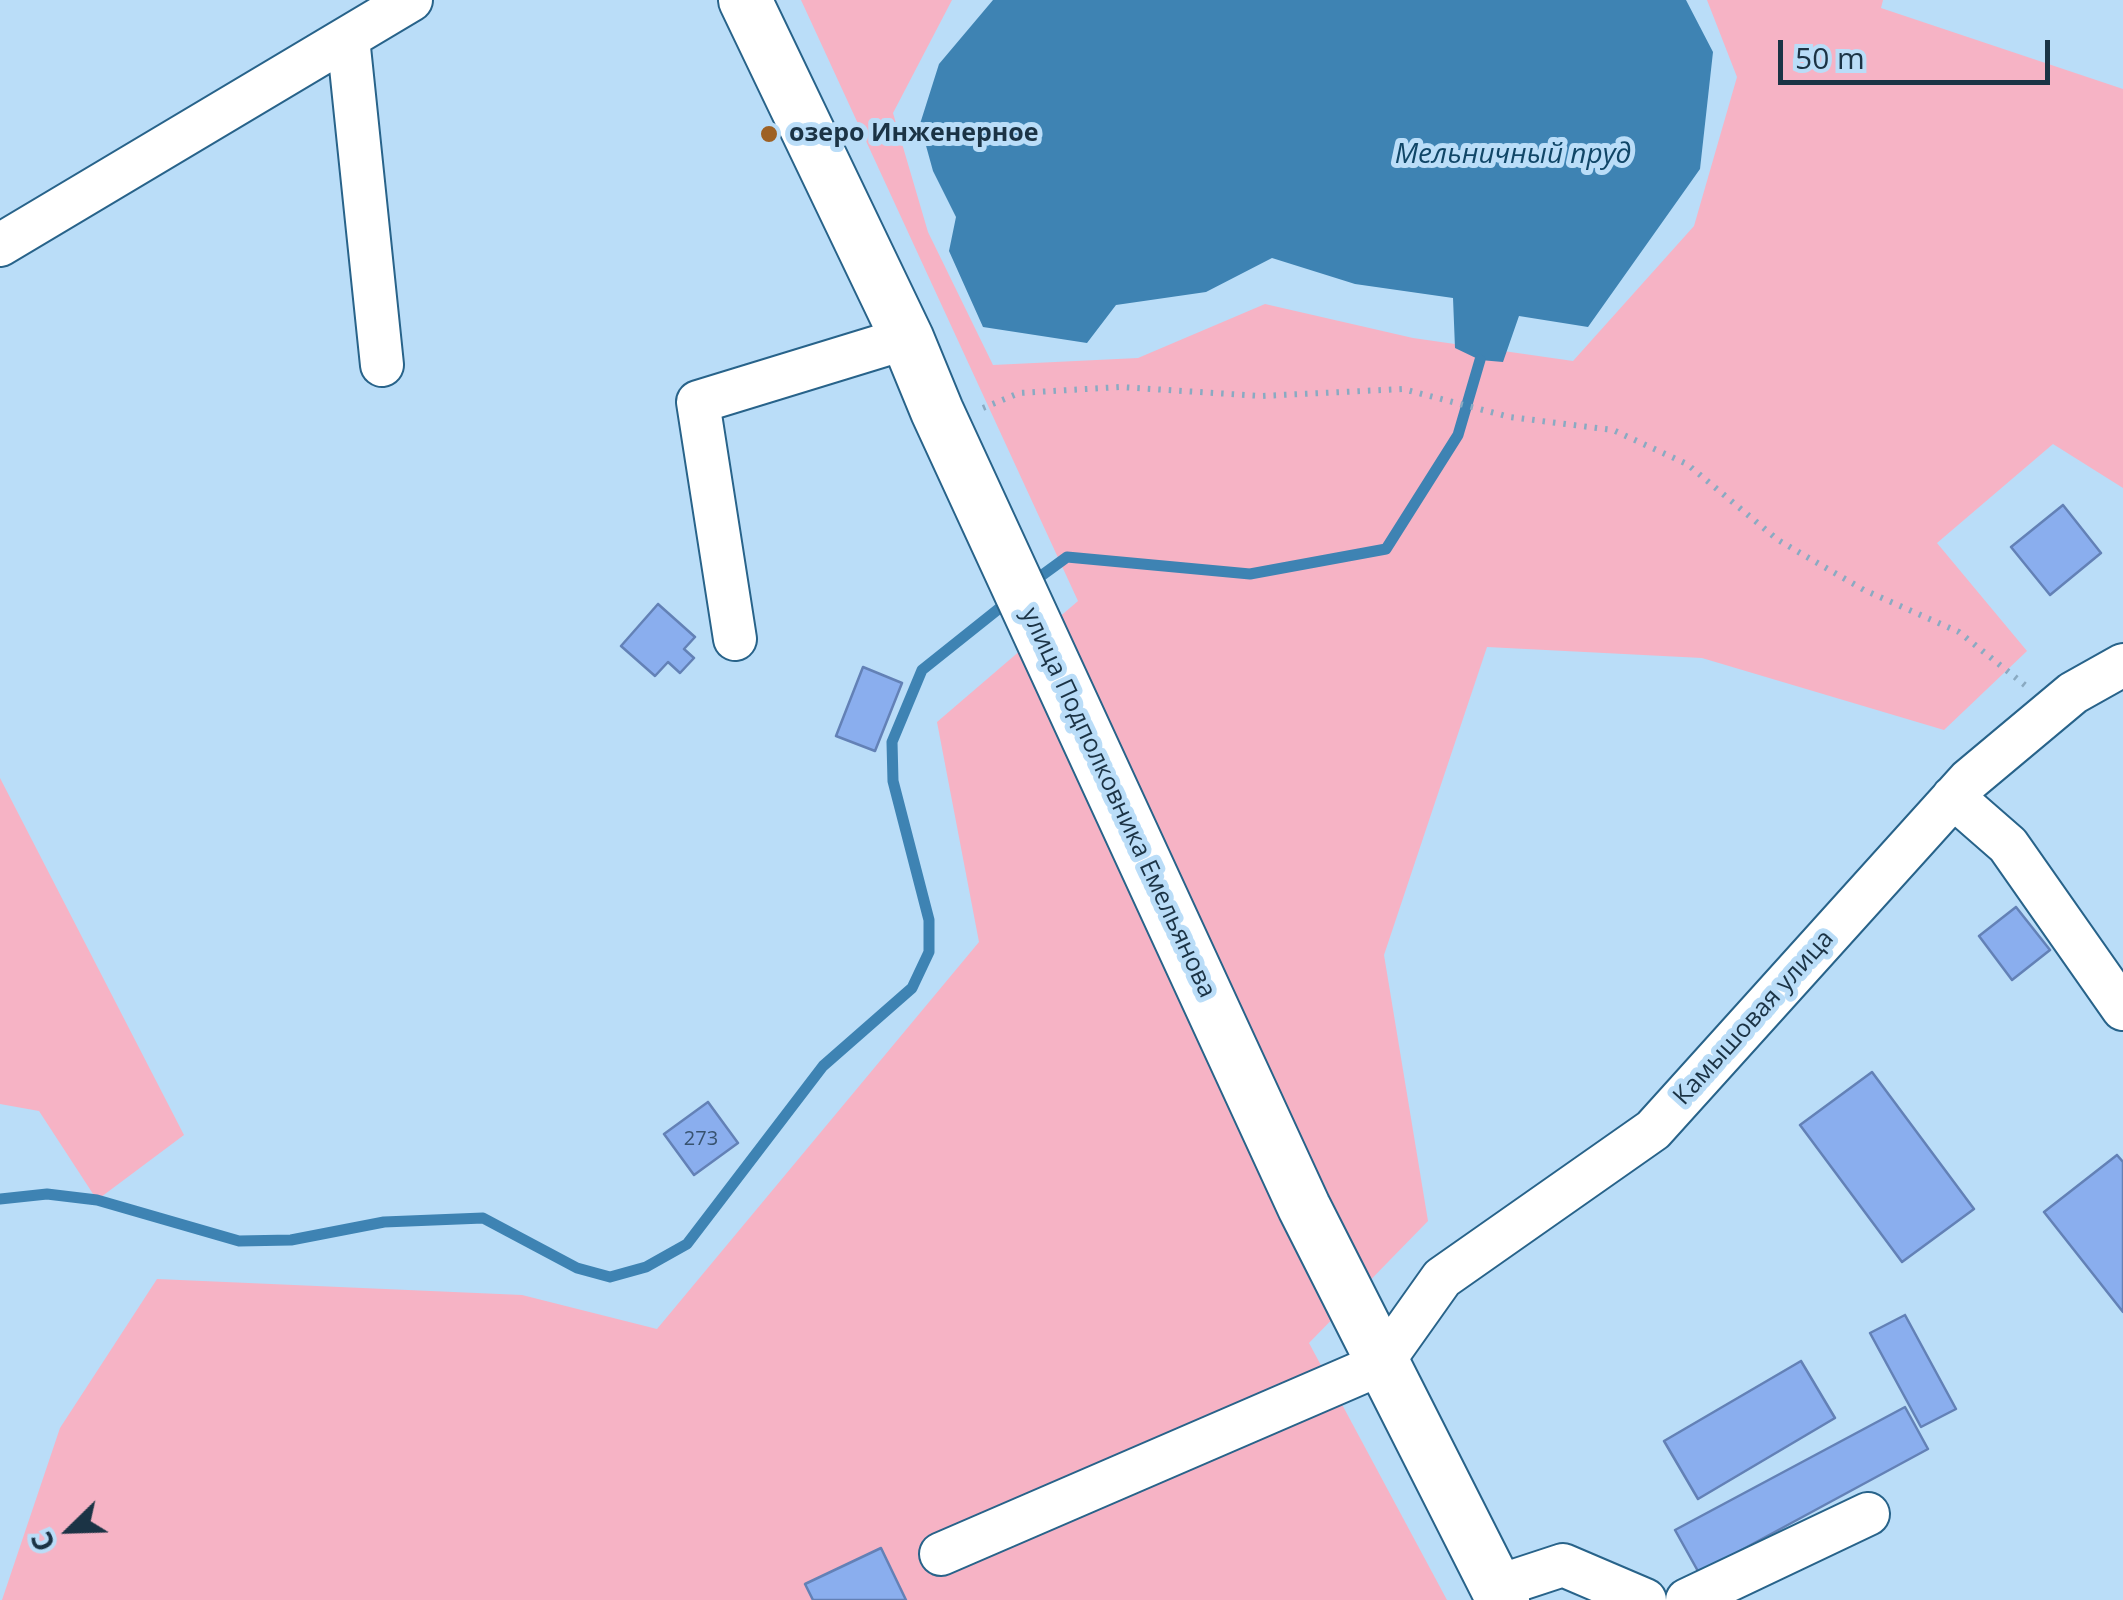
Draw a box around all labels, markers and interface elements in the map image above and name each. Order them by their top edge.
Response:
scale bar [1783,20,2056,82]
text: 50 m [1795,37,1865,78]
place label: озеро Инженерное [789,119,1039,149]
marker: озеро Инженерное [758,123,780,145]
water label: Мельничный пруд [1395,138,1631,172]
street label: улица Подполковника Емельянова [1014,603,1222,1003]
street label: Камышовая улица [1668,924,1840,1112]
house number: 273 [684,1127,718,1151]
north arrow [20,1480,120,1580]
text: С [21,1526,63,1557]

